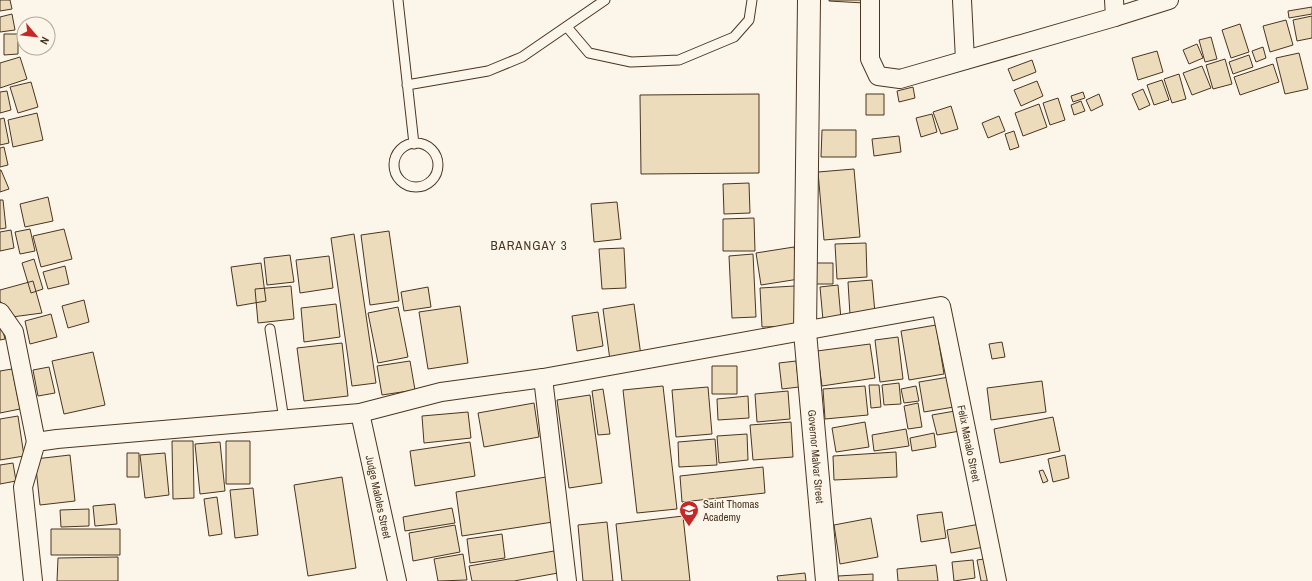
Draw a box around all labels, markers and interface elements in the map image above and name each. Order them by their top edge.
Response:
north arrow [16,16,56,56]
text: N [37,35,53,47]
district label: BARANGAY 3 [490,237,568,254]
street label: Felix Manalo Street [954,404,984,483]
street label: Governor Malvar Street [805,409,827,504]
street label: Judge Maloles Street [363,454,395,540]
place label: Saint Thomas Academy [702,497,759,524]
school or university icon: Saint Thomas Academy [678,499,700,527]

